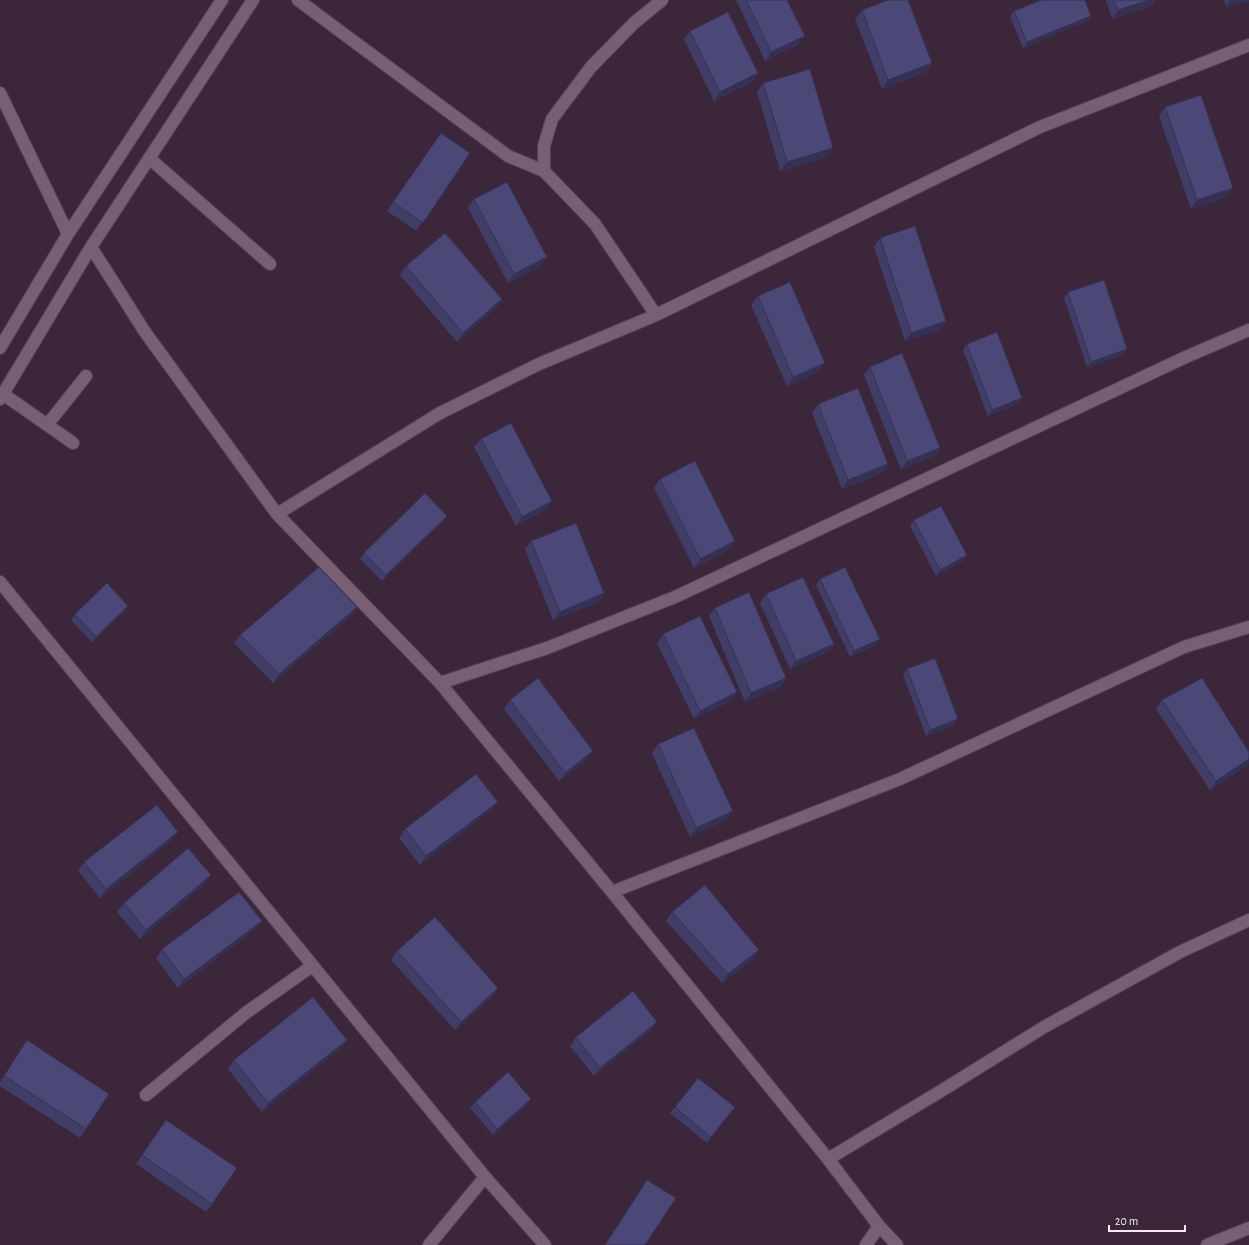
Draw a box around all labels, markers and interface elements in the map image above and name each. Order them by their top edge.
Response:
scale bar [1109,1207,1185,1233]
text: 20 m [1115,1215,1138,1227]

